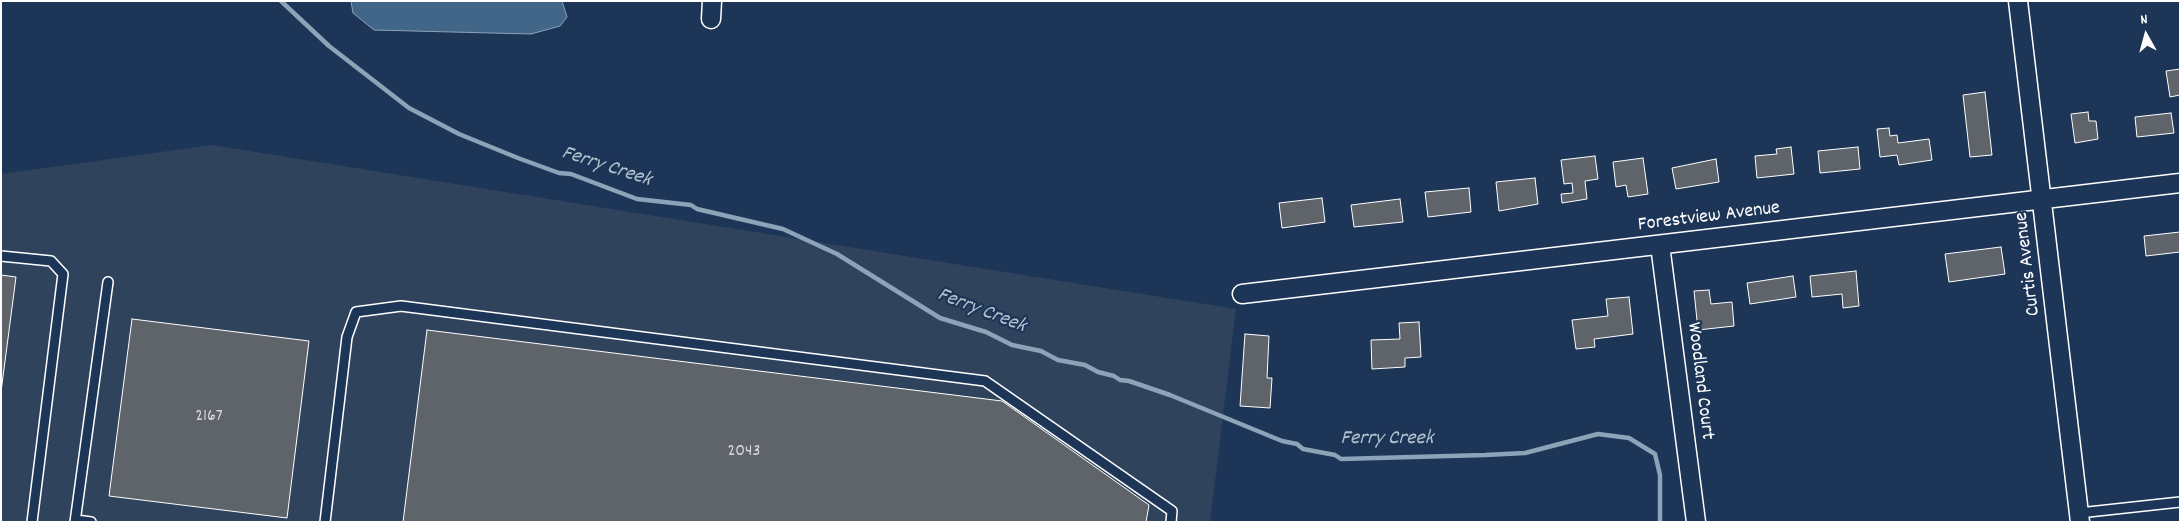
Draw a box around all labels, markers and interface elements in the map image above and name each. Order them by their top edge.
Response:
north arrow [2121,10,2171,60]
text: N [2140,10,2149,30]
water label: Ferry Creek [558,142,654,194]
street label: Forestview Avenue [1637,197,1781,239]
street label: Curtis Avenue [2011,211,2047,317]
water label: Ferry Creek [933,284,1029,340]
street label: Woodland Court [1680,321,1718,441]
house number: 2167 [195,407,223,429]
water label: Ferry Creek [1341,427,1433,453]
house number: 2043 [727,442,761,464]

